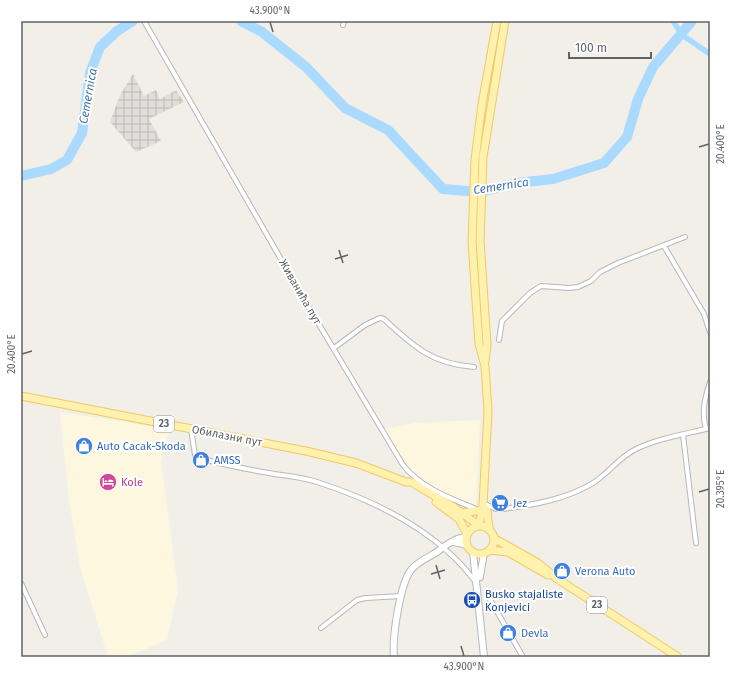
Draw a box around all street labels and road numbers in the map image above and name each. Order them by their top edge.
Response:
street label: Живанића пут [276,257,324,327]
road number: 23 [154,416,174,432]
street label: Обилазни пут [191,423,263,449]
road number: 23 [587,597,607,613]

